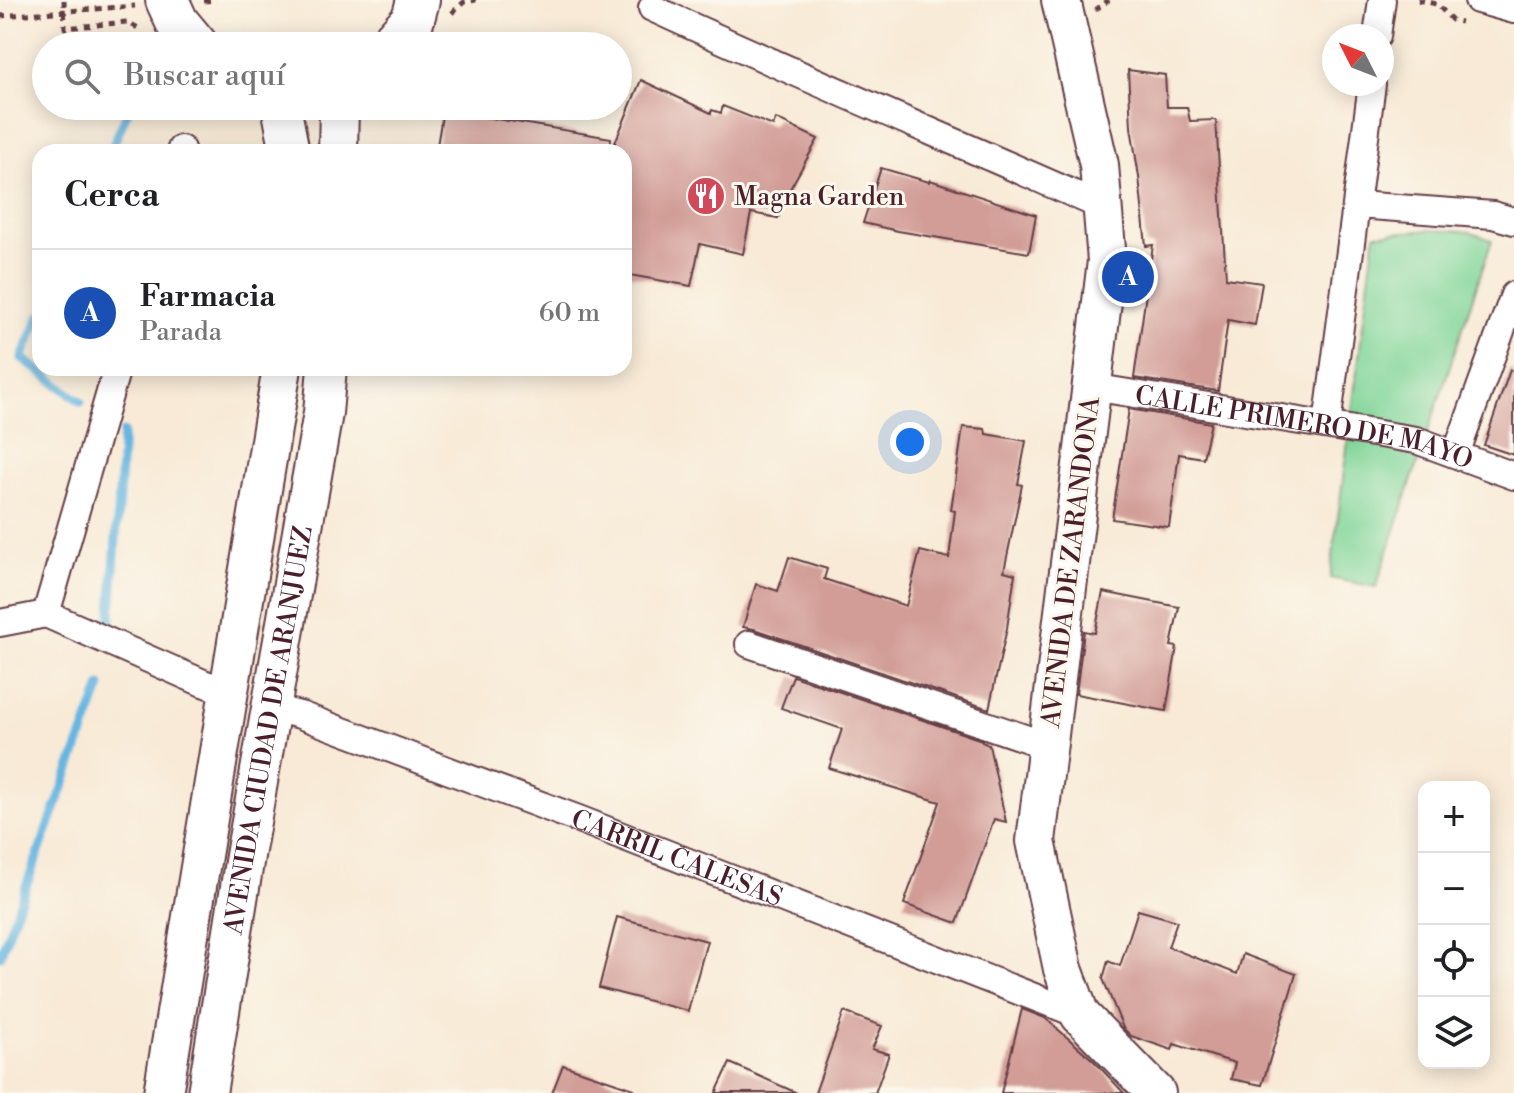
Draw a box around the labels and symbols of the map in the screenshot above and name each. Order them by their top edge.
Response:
north arrow [1322,24,1394,96]
restaurant icon: Magna Garden [685,175,727,217]
place label: Magna Garden [734,181,904,213]
pin: A [1102,247,1154,307]
street label: CALLE PRIMERO DE MAYO [1133,379,1477,477]
street label: AVENIDA DE ZARANDONA [1035,394,1107,730]
your location [890,422,930,462]
street label: AVENIDA CIUDAD DE ARANJUEZ [218,523,320,938]
street label: CARRIL CALESAS [567,803,787,914]

